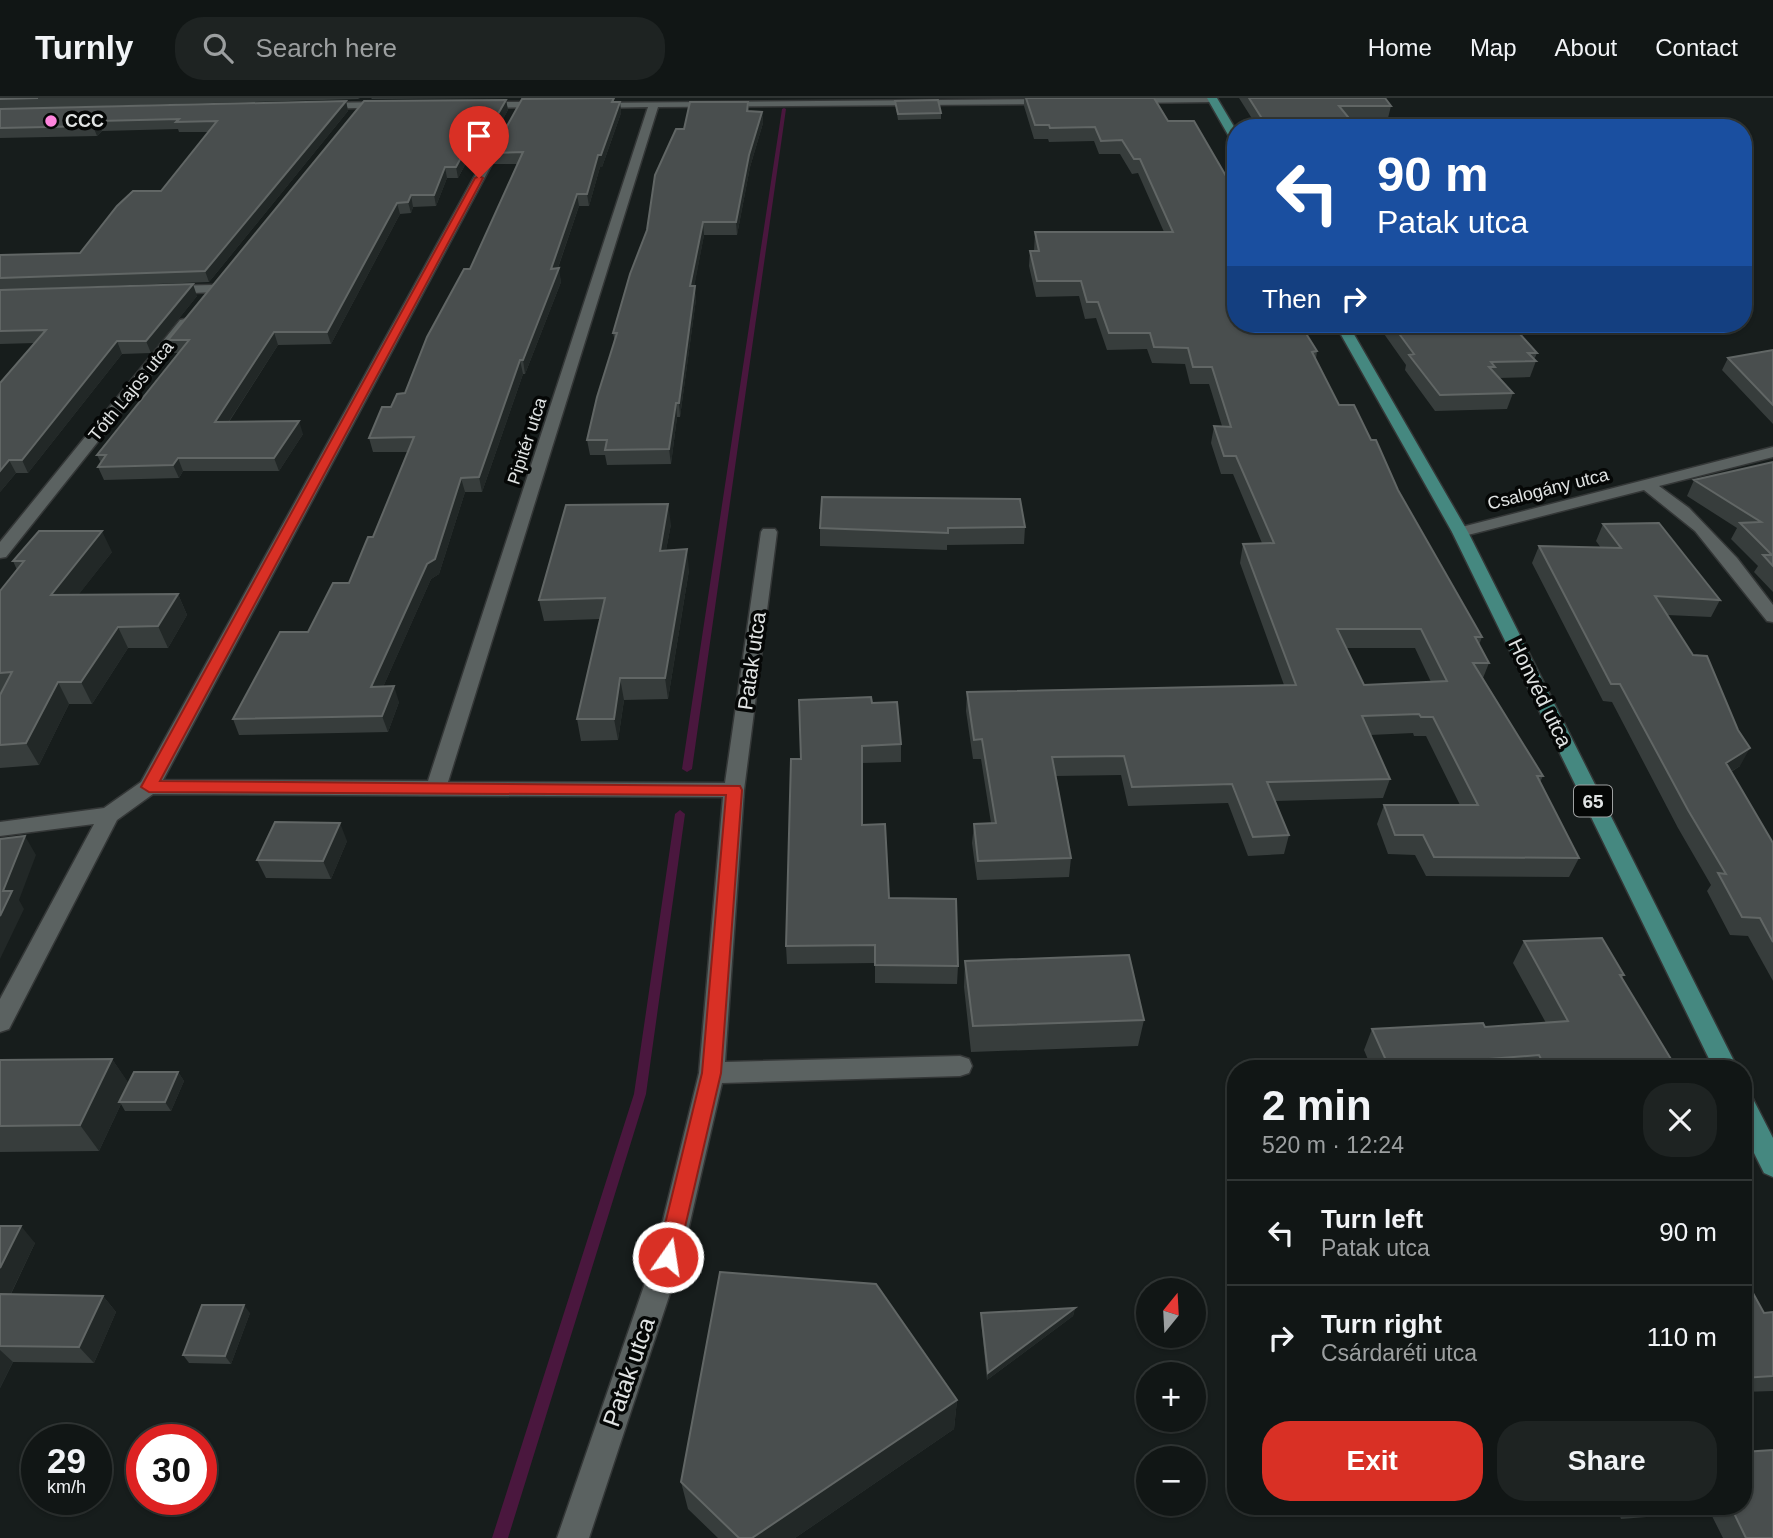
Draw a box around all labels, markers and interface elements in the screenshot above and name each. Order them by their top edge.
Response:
search box [175,17,665,80]
text: Turnly [35,29,133,66]
icon: search [199,29,237,67]
text: Search here [255,33,397,63]
text: Home [1368,34,1432,61]
text: Map [1470,34,1517,61]
text: About [1555,34,1617,61]
text: Contact [1655,34,1738,61]
pin [449,106,509,178]
place label: CCC [65,111,104,131]
marker: CCC [43,113,59,129]
icon: arrive [460,117,498,155]
icon: left [1262,147,1353,238]
text: 90 m [1377,147,1489,201]
text: Patak utca [1377,204,1528,240]
icon: right [1335,280,1373,318]
text: Then [1262,284,1321,314]
street label: Tóth Lajos utca [85,336,178,445]
street label: Pipitér utca [504,394,551,487]
street label: Csalogány utca [1485,464,1612,514]
street label: Patak utca [733,610,770,712]
street label: Honvéd utca [1504,635,1577,751]
road number: 65 [1574,786,1612,816]
text: 2 min [1262,1082,1372,1129]
button: close [1643,1083,1717,1157]
text: 520 m · 12:24 [1262,1132,1404,1158]
text: Turn left [1321,1204,1423,1234]
icon: left [1262,1214,1300,1252]
text: 90 m [1659,1217,1717,1247]
position arrow [631,1220,705,1294]
text: Patak utca [1321,1235,1430,1261]
north arrow [1136,1278,1206,1348]
map controls [1136,1278,1206,1516]
text: Turn right [1321,1309,1442,1339]
street label: Patak utca [597,1313,660,1430]
icon: right [1262,1319,1300,1357]
text: 110 m [1647,1322,1717,1352]
text: Csárdaréti utca [1321,1340,1477,1366]
button: + [1136,1362,1206,1432]
button: Exit [1262,1421,1483,1501]
button: Share [1497,1421,1717,1501]
speed limit sign: 30 [126,1424,217,1515]
text: 29 [47,1441,86,1480]
button: − [1136,1446,1206,1516]
text: km/h [47,1477,86,1497]

